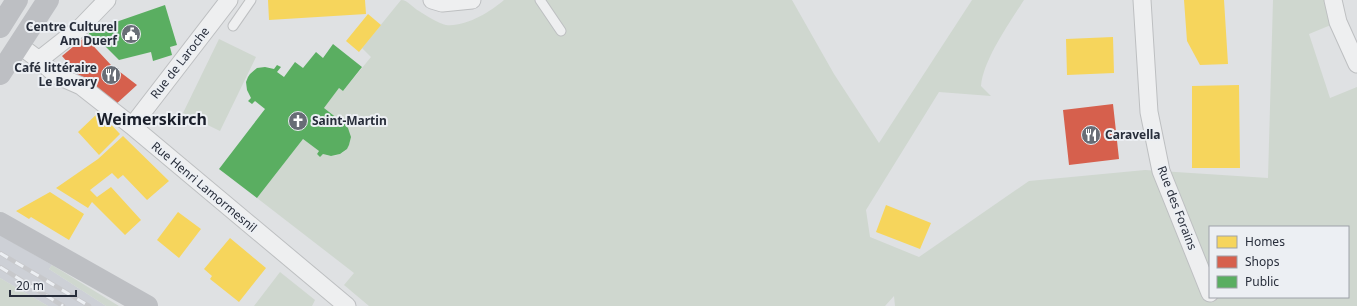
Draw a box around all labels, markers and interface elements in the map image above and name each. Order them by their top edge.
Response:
place label: Centre Culturel Am Duerf [26,18,118,49]
public building icon: Centre Culturel Am Duerf [120,23,142,45]
street label: Rue de Laroche [146,23,213,102]
place label: Café littéraire Le Bovary [14,59,97,90]
restaurant icon: Café littéraire Le Bovary [100,64,122,86]
district label: Weimerskirch [97,108,207,130]
church icon: Saint-Martin [287,110,309,132]
place label: Saint-Martin [312,112,387,129]
restaurant icon: Caravella [1080,124,1102,146]
place label: Caravella [1105,126,1161,143]
street label: Rue Henri Lamormesnil [148,137,261,236]
street label: Rue des Forains [1154,163,1201,253]
legend [1209,226,1349,298]
text: Homes [1245,233,1285,250]
text: Shops [1245,253,1280,270]
scale bar [10,272,76,298]
text: Public [1245,273,1279,290]
text: 20 m [16,277,44,294]

